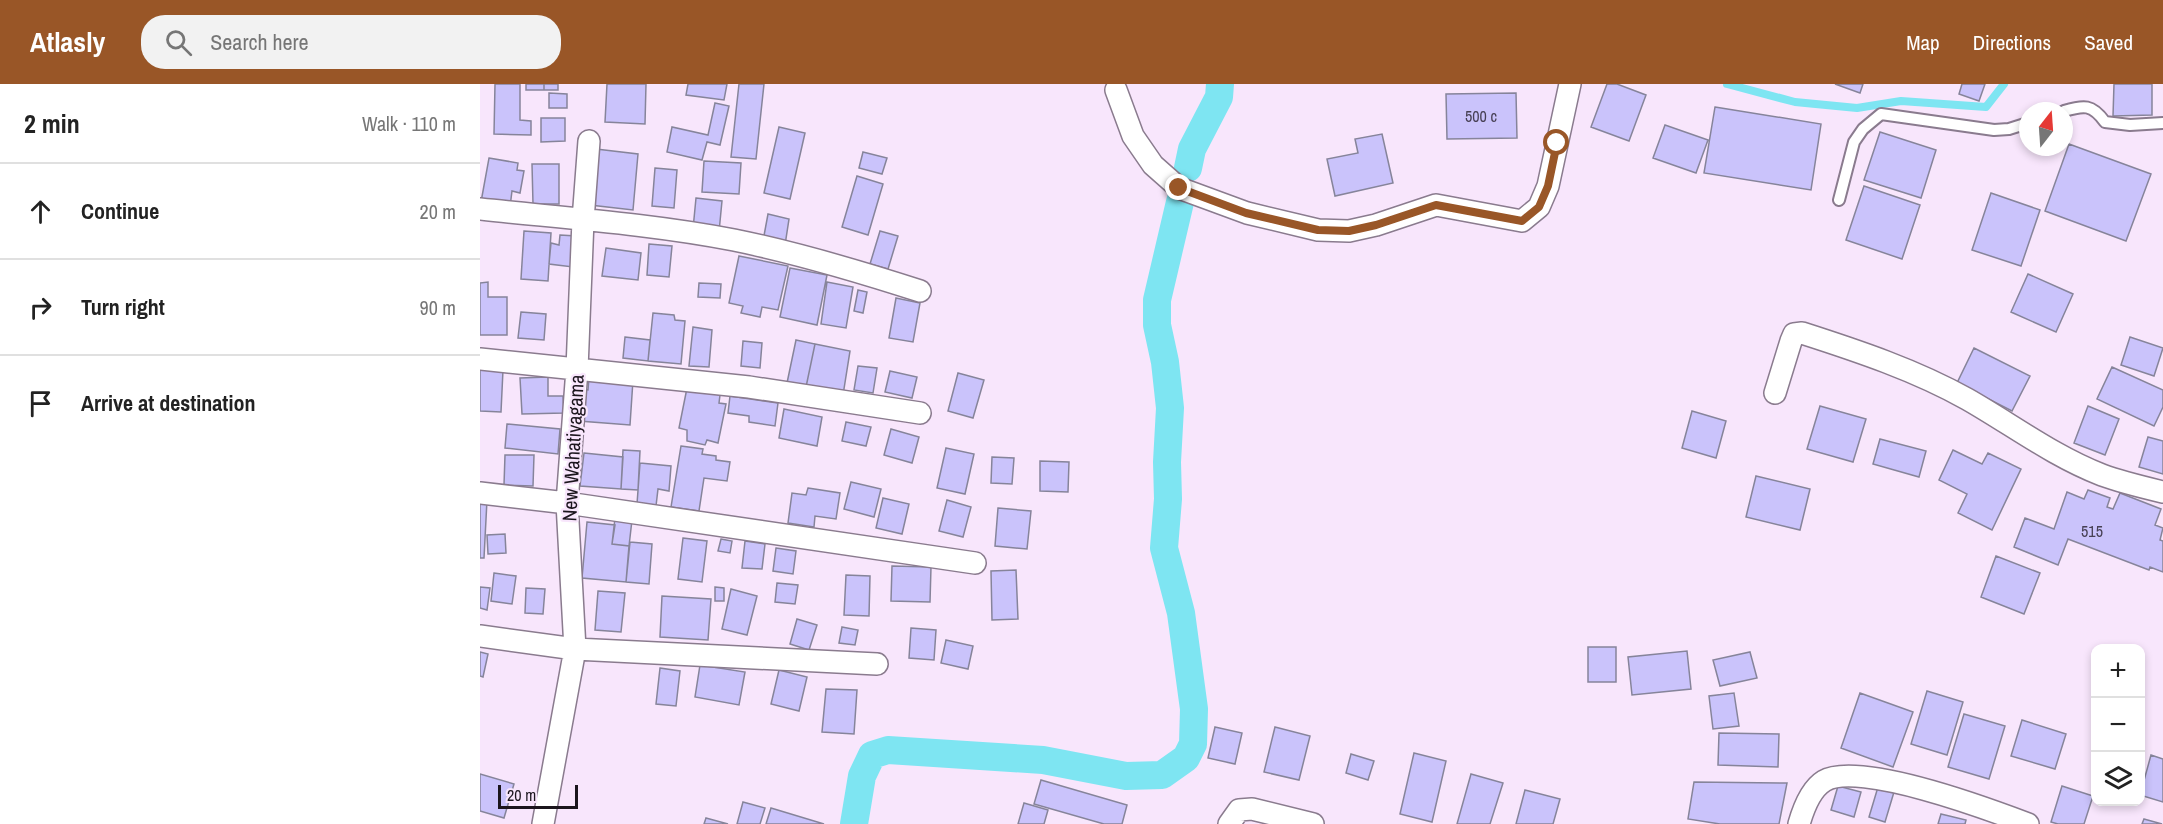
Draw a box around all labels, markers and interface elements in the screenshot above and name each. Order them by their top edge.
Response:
search box [141,15,561,69]
text: Atlasly [30,23,105,61]
icon: search [162,26,195,59]
text: Search here [210,27,309,57]
text: Map [1906,28,1940,57]
text: Directions [1973,28,2051,57]
text: Saved [2084,28,2133,57]
north arrow [2019,102,2073,156]
house number: 500 c [1465,105,1497,127]
text: 2 min [24,106,80,141]
text: Walk · 110 m [362,110,456,137]
route start [1543,129,1569,155]
route end [1165,174,1191,200]
icon: ahead [24,195,57,228]
text: Continue [81,196,159,226]
text: 20 m [420,198,456,225]
icon: right [24,291,57,324]
text: Turn right [81,292,165,322]
text: 90 m [420,294,456,321]
street label: New Wahatiyagama [555,374,590,522]
icon: arrive [24,387,57,420]
text: Arrive at destination [81,388,255,418]
house number: 515 [2081,520,2103,542]
map controls [2091,644,2145,806]
button: + [2091,644,2145,698]
button: − [2091,698,2145,752]
button: layers [2091,752,2145,806]
scale bar [498,782,578,810]
text: 20 m [507,784,536,806]

